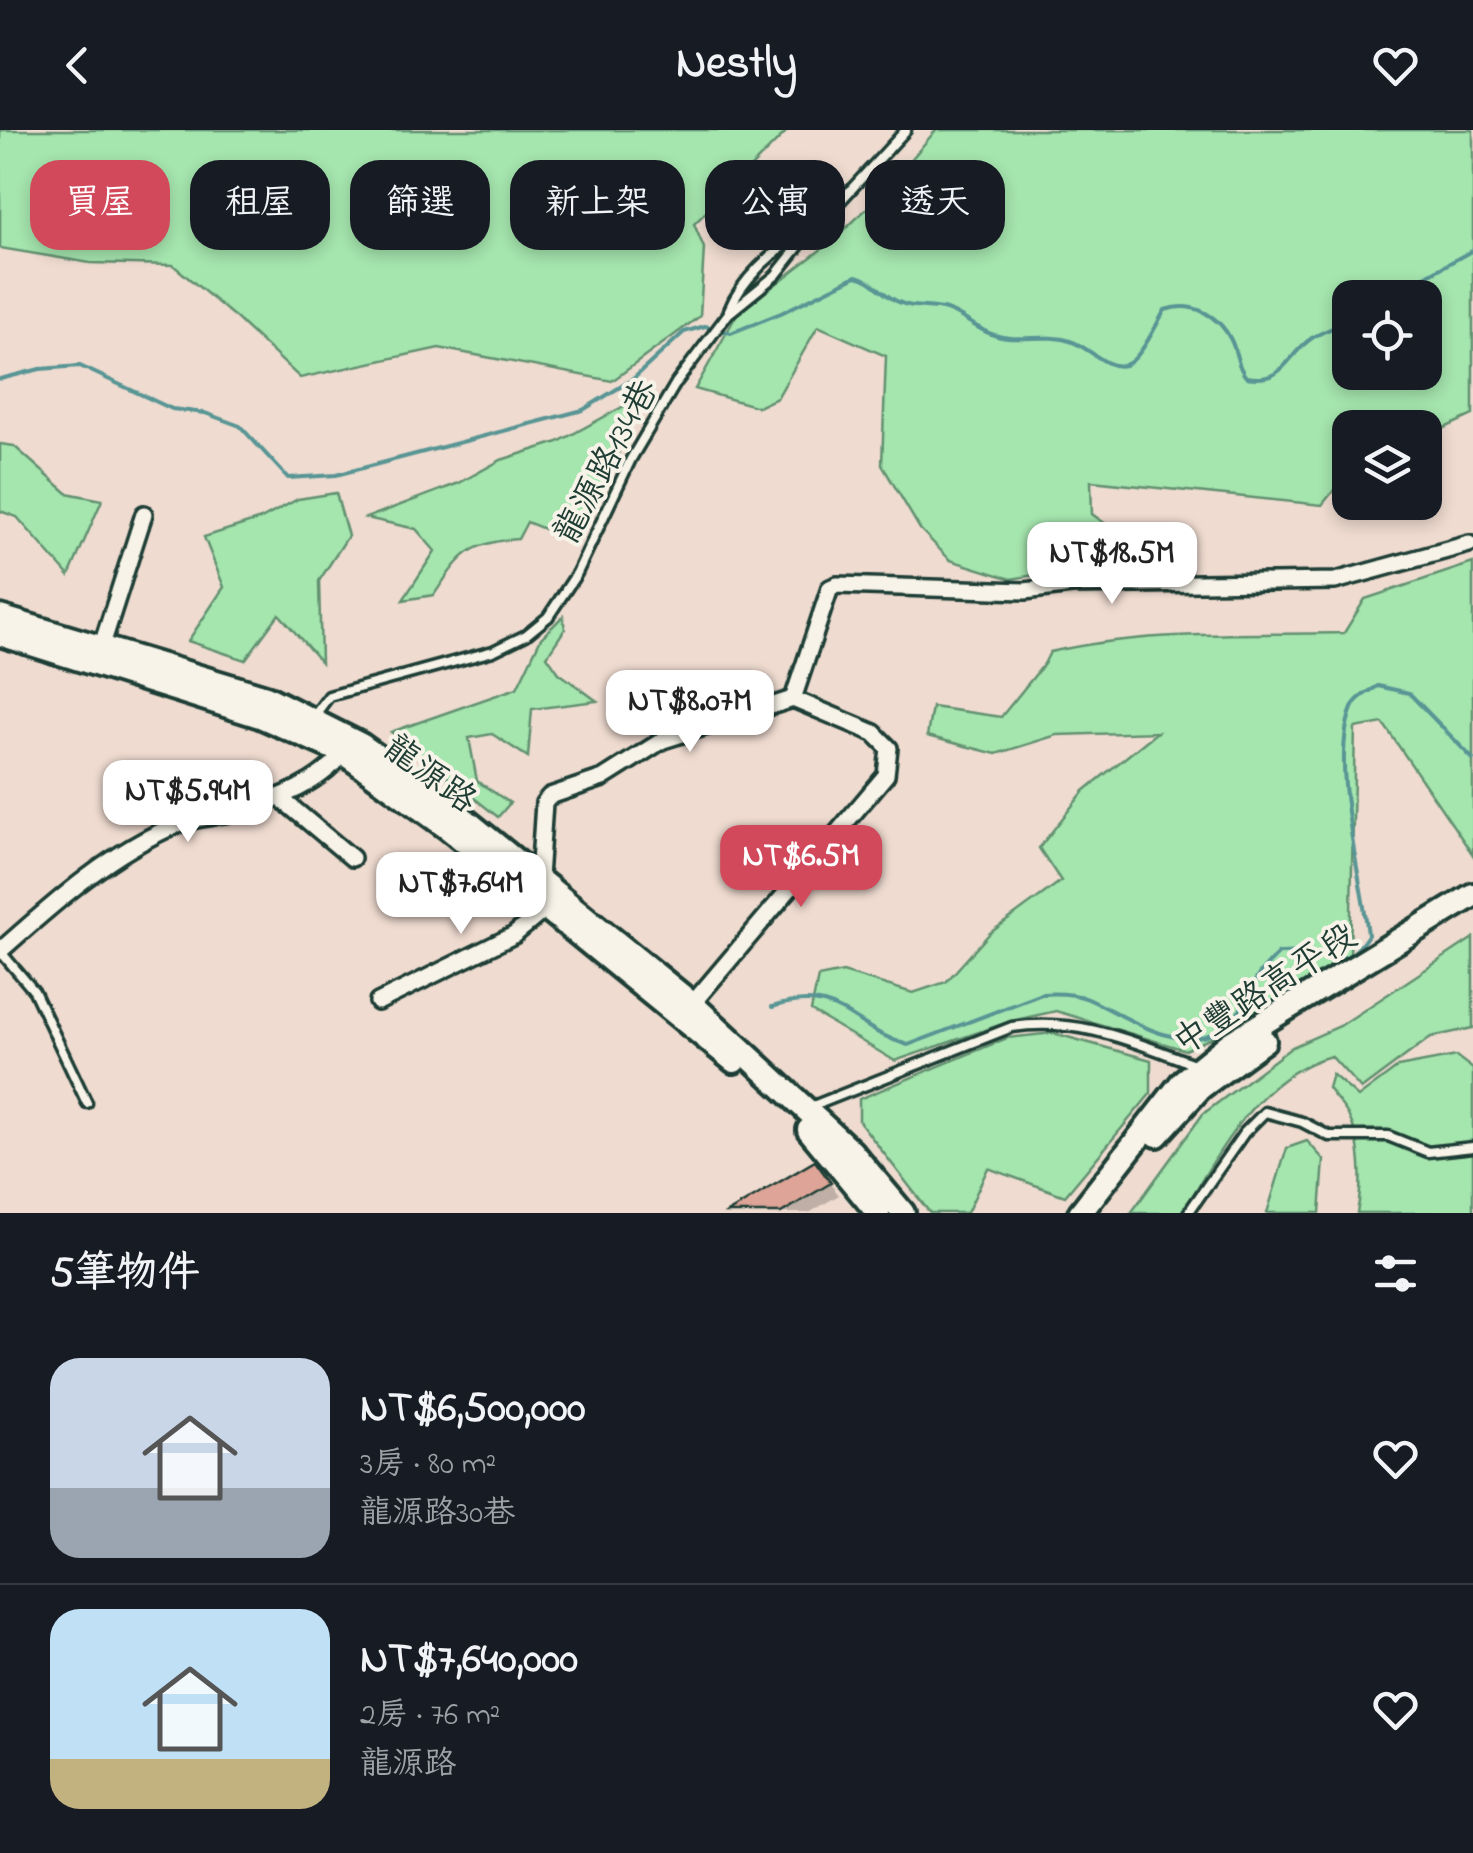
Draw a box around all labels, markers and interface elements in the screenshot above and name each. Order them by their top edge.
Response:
text: Nestly [676,32,797,98]
icon: back [50,38,105,93]
icon: heart [1368,38,1423,93]
chip: 買屋 [30,160,170,250]
chip: 租屋 [190,160,330,250]
chip: 篩選 [350,160,490,250]
chip: 新上架 [510,160,685,250]
chip: 公寓 [705,160,845,250]
chip: 透天 [865,160,1005,250]
map controls [1332,280,1442,520]
button: locate [1332,280,1442,390]
street label: 龍源路134巷 [543,371,673,554]
button: layers [1332,410,1442,520]
pin: NT$18.5M [1009,522,1215,607]
text: NT$18.5M [1049,531,1175,578]
pin: NT$8.07M [587,670,793,755]
text: NT$8.07M [628,679,752,726]
street label: 龍源路 [371,724,486,827]
pin: NT$5.94M [85,760,291,845]
text: NT$5.94M [125,769,251,816]
pin: NT$6.5M [709,825,893,910]
text: NT$6.5M [742,834,860,881]
pin: NT$7.64M [358,852,564,937]
text: NT$7.64M [398,861,524,908]
street label: 中豐路高平段 [1164,912,1368,1070]
text: 5筆物件 [50,1244,200,1305]
icon: filters [1368,1246,1423,1301]
text: NT$6,500,000 [360,1379,586,1440]
icon: home [130,1398,250,1518]
icon: heart [1368,1431,1423,1486]
text: 3房 · 80 m² [360,1442,496,1489]
text: 龍源路30巷 [360,1491,515,1538]
text: NT$7,640,000 [360,1630,578,1691]
icon: home [130,1649,250,1769]
icon: heart [1368,1682,1423,1737]
text: 2房 · 76 m² [360,1693,500,1740]
text: 龍源路 [360,1742,456,1789]

